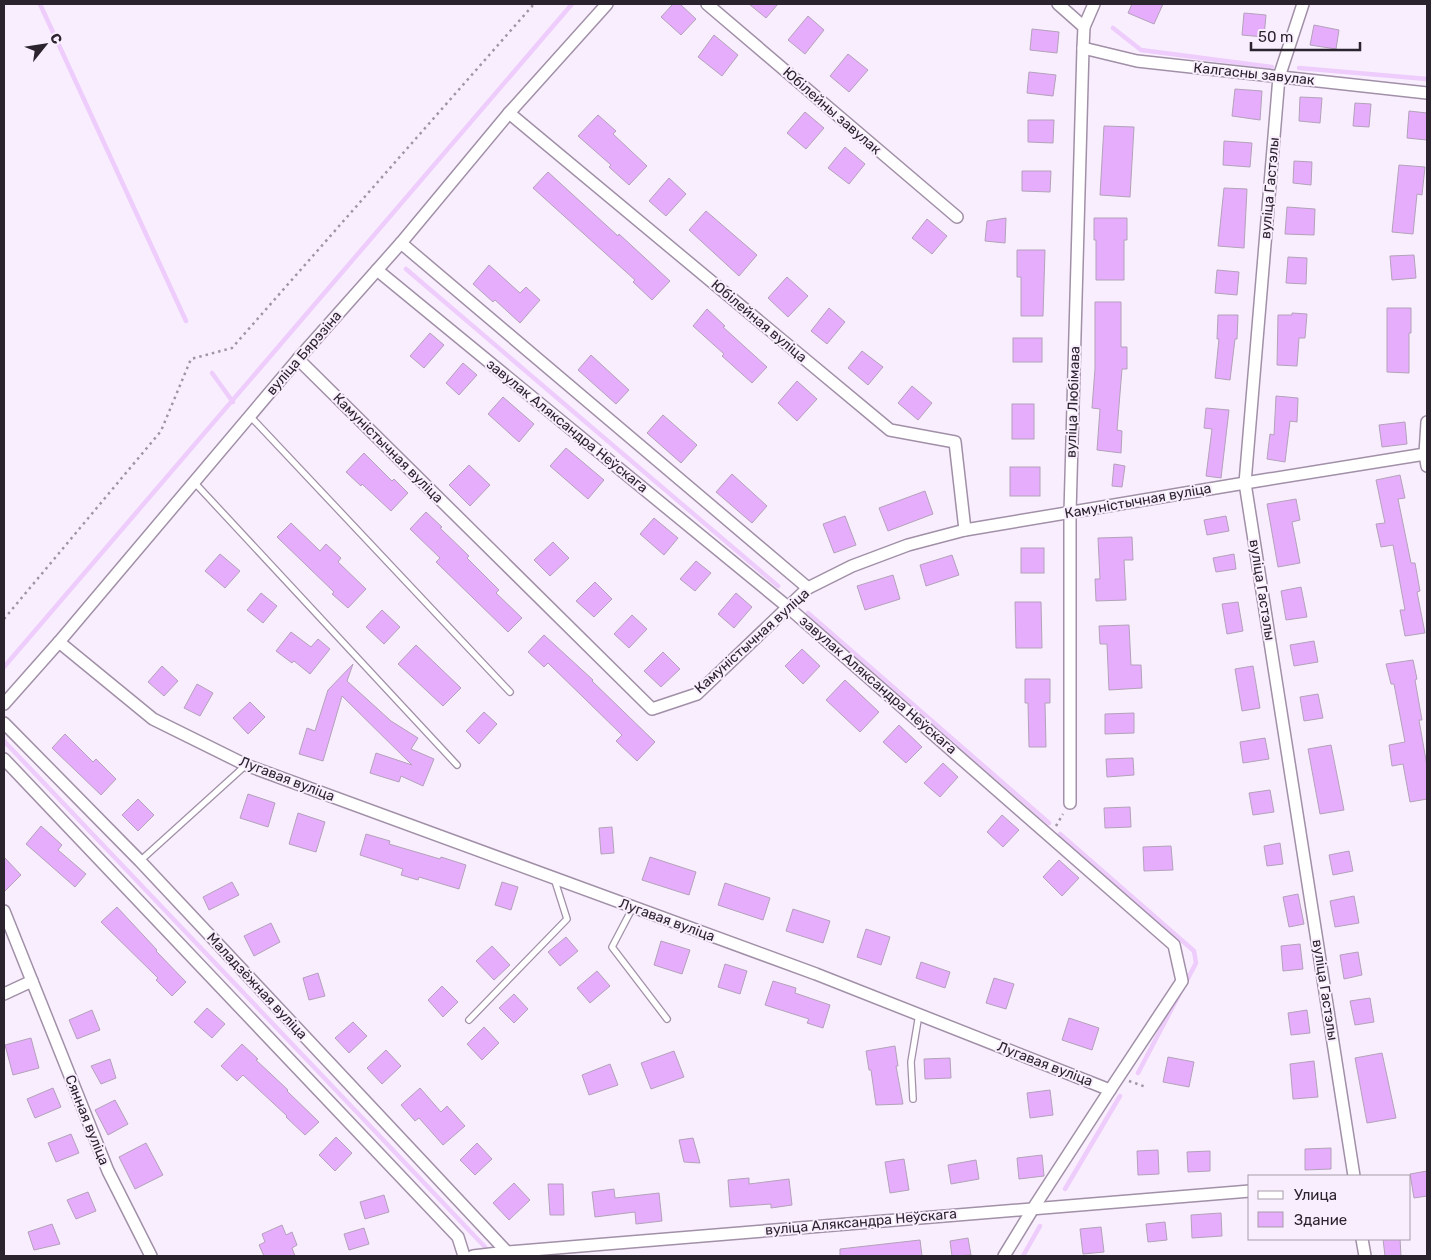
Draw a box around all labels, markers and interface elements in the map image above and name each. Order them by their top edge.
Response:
north arrow [20,20,70,70]
scale bar [1251,20,1360,52]
text: 50 m [1258,28,1293,46]
text: С [46,30,66,47]
street label: Калгасны завулак [1193,59,1316,89]
street label: Юбілейны завулак [779,64,885,159]
street label: вуліца Гастэлы [1257,136,1283,240]
street label: Юбілейная вуліца [708,276,810,366]
street label: вуліца Бярэзіна [263,307,345,399]
street label: вуліца Любімава [1063,346,1083,458]
street label: завулак Аляксандра Неўскага [483,356,651,496]
street label: Камуністычная вуліца [329,389,447,507]
street label: Камуністычная вуліца [1063,480,1213,522]
street label: вуліца Гастэлы [1246,538,1278,642]
street label: Камуністычная вуліца [691,585,813,697]
street label: завулак Аляксандра Неўскага [796,612,960,758]
street label: Лугавая вуліца [237,753,337,805]
street label: Лугавая вуліца [617,895,717,945]
street label: Маладзёжная вуліца [203,929,311,1043]
street label: вуліца Гастэлы [1309,938,1341,1042]
street label: Лугавая вуліца [995,1038,1095,1090]
street label: Сянная вуліца [61,1072,113,1168]
legend [1248,1175,1411,1240]
text: Улица [1294,1186,1337,1204]
street label: вуліца Аляксандра Неўскага [764,1205,958,1239]
text: Здание [1294,1211,1347,1229]

